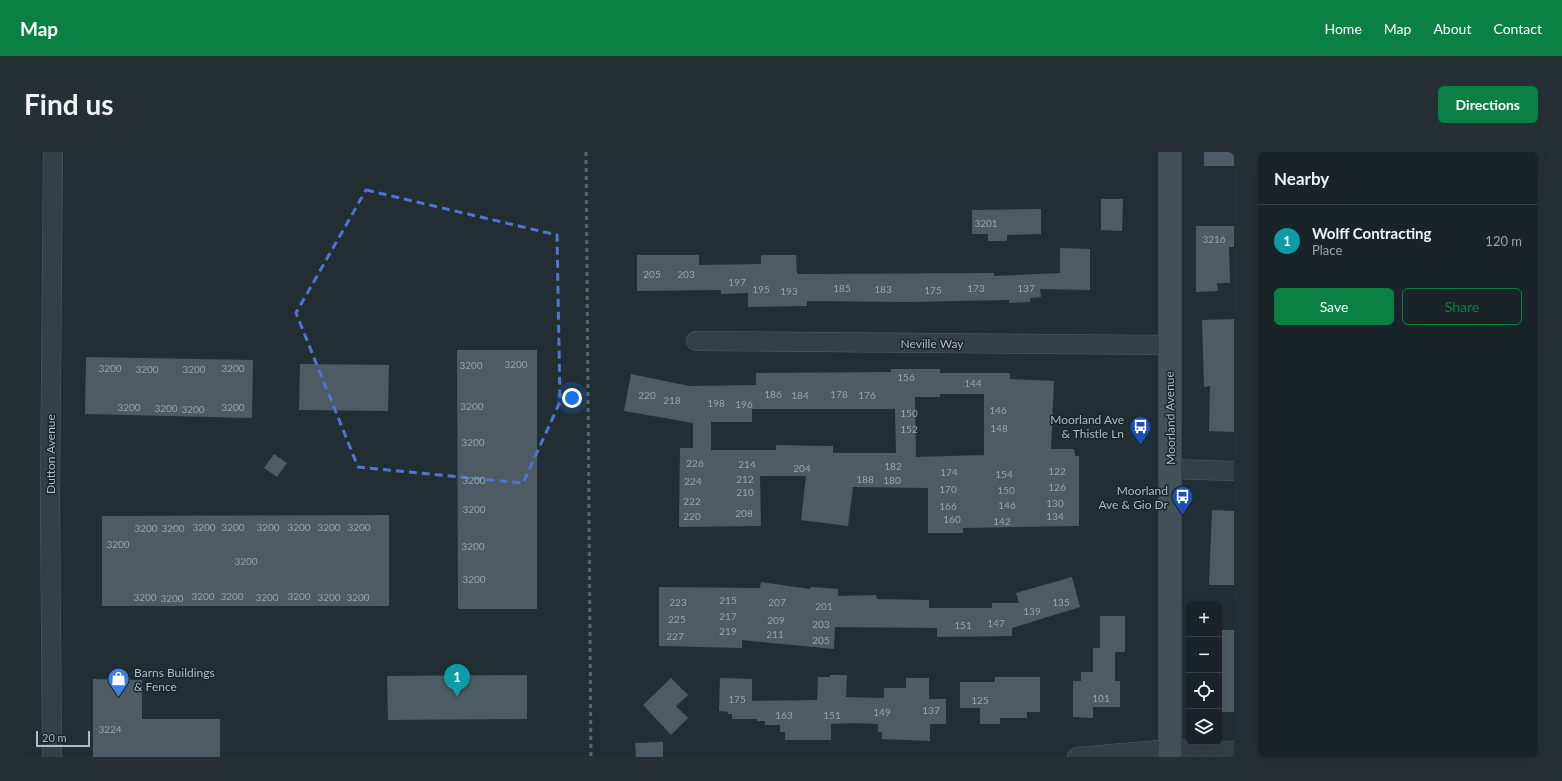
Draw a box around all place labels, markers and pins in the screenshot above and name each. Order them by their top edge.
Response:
place label: Moorland Ave & Thistle Ln [1050,412,1124,441]
bus stop icon: Moorland Ave & Thistle Ln [1127,413,1153,446]
place label: Moorland Ave & Gio Dr [1098,483,1169,512]
bus stop icon: Moorland Ave & Gio Dr [1170,484,1196,517]
pin: 1 [444,664,470,697]
place label: Barns Buildings & Fence [134,665,215,694]
shop icon: Barns Buildings & Fence [105,666,131,699]

